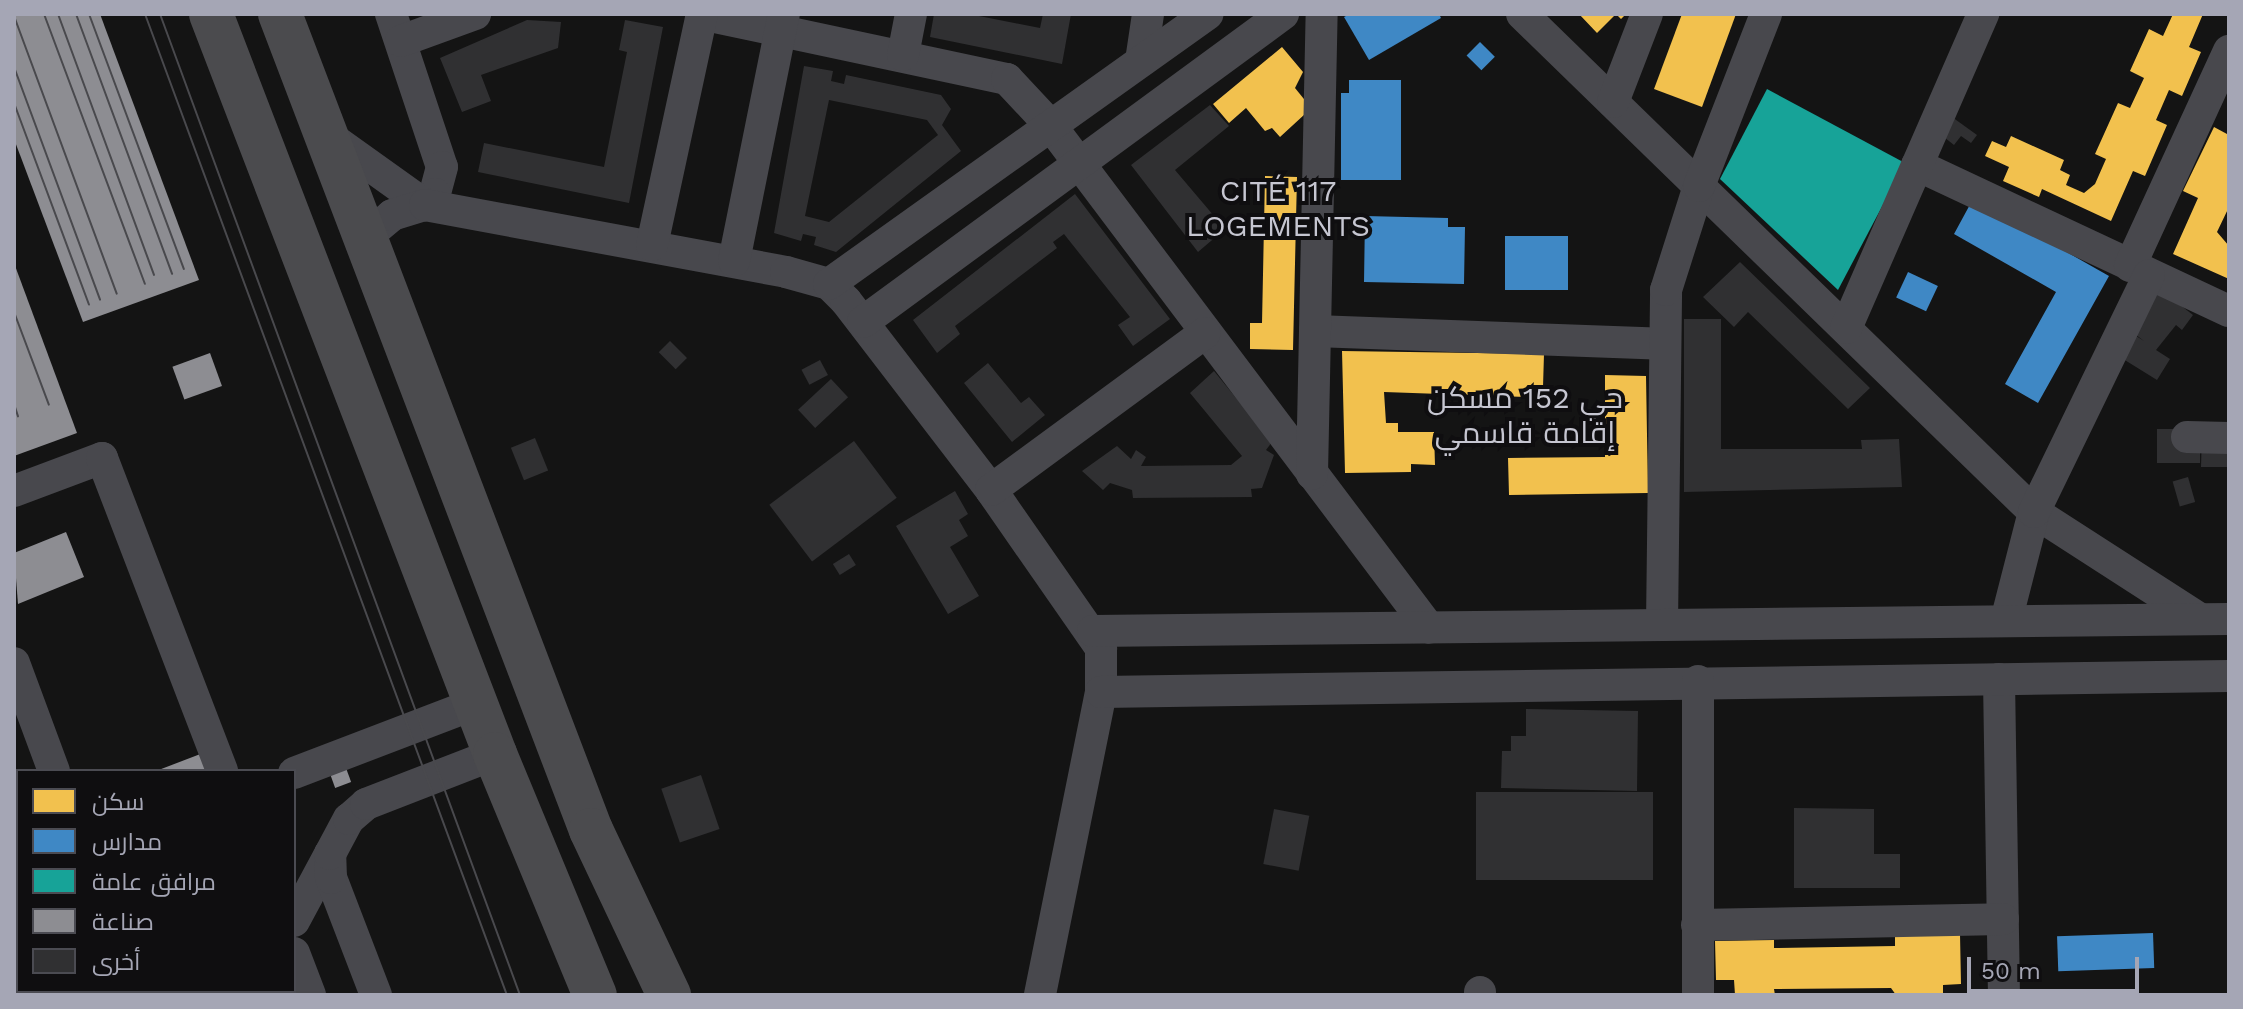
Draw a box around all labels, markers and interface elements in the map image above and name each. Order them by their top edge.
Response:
district label: CITÉ 117 LOGEMENTS [1177,173,1379,244]
district label: حي 152 مسكن إقامة قاسمي [1427,380,1623,450]
legend [16,769,296,993]
text: سكن [92,788,144,816]
text: مدارس [92,828,162,856]
text: مرافق عامة [92,868,216,896]
text: صناعة [92,908,154,936]
scale bar [1971,941,2143,991]
text: أخرى [92,948,140,976]
text: 50 m [1981,957,2041,985]

